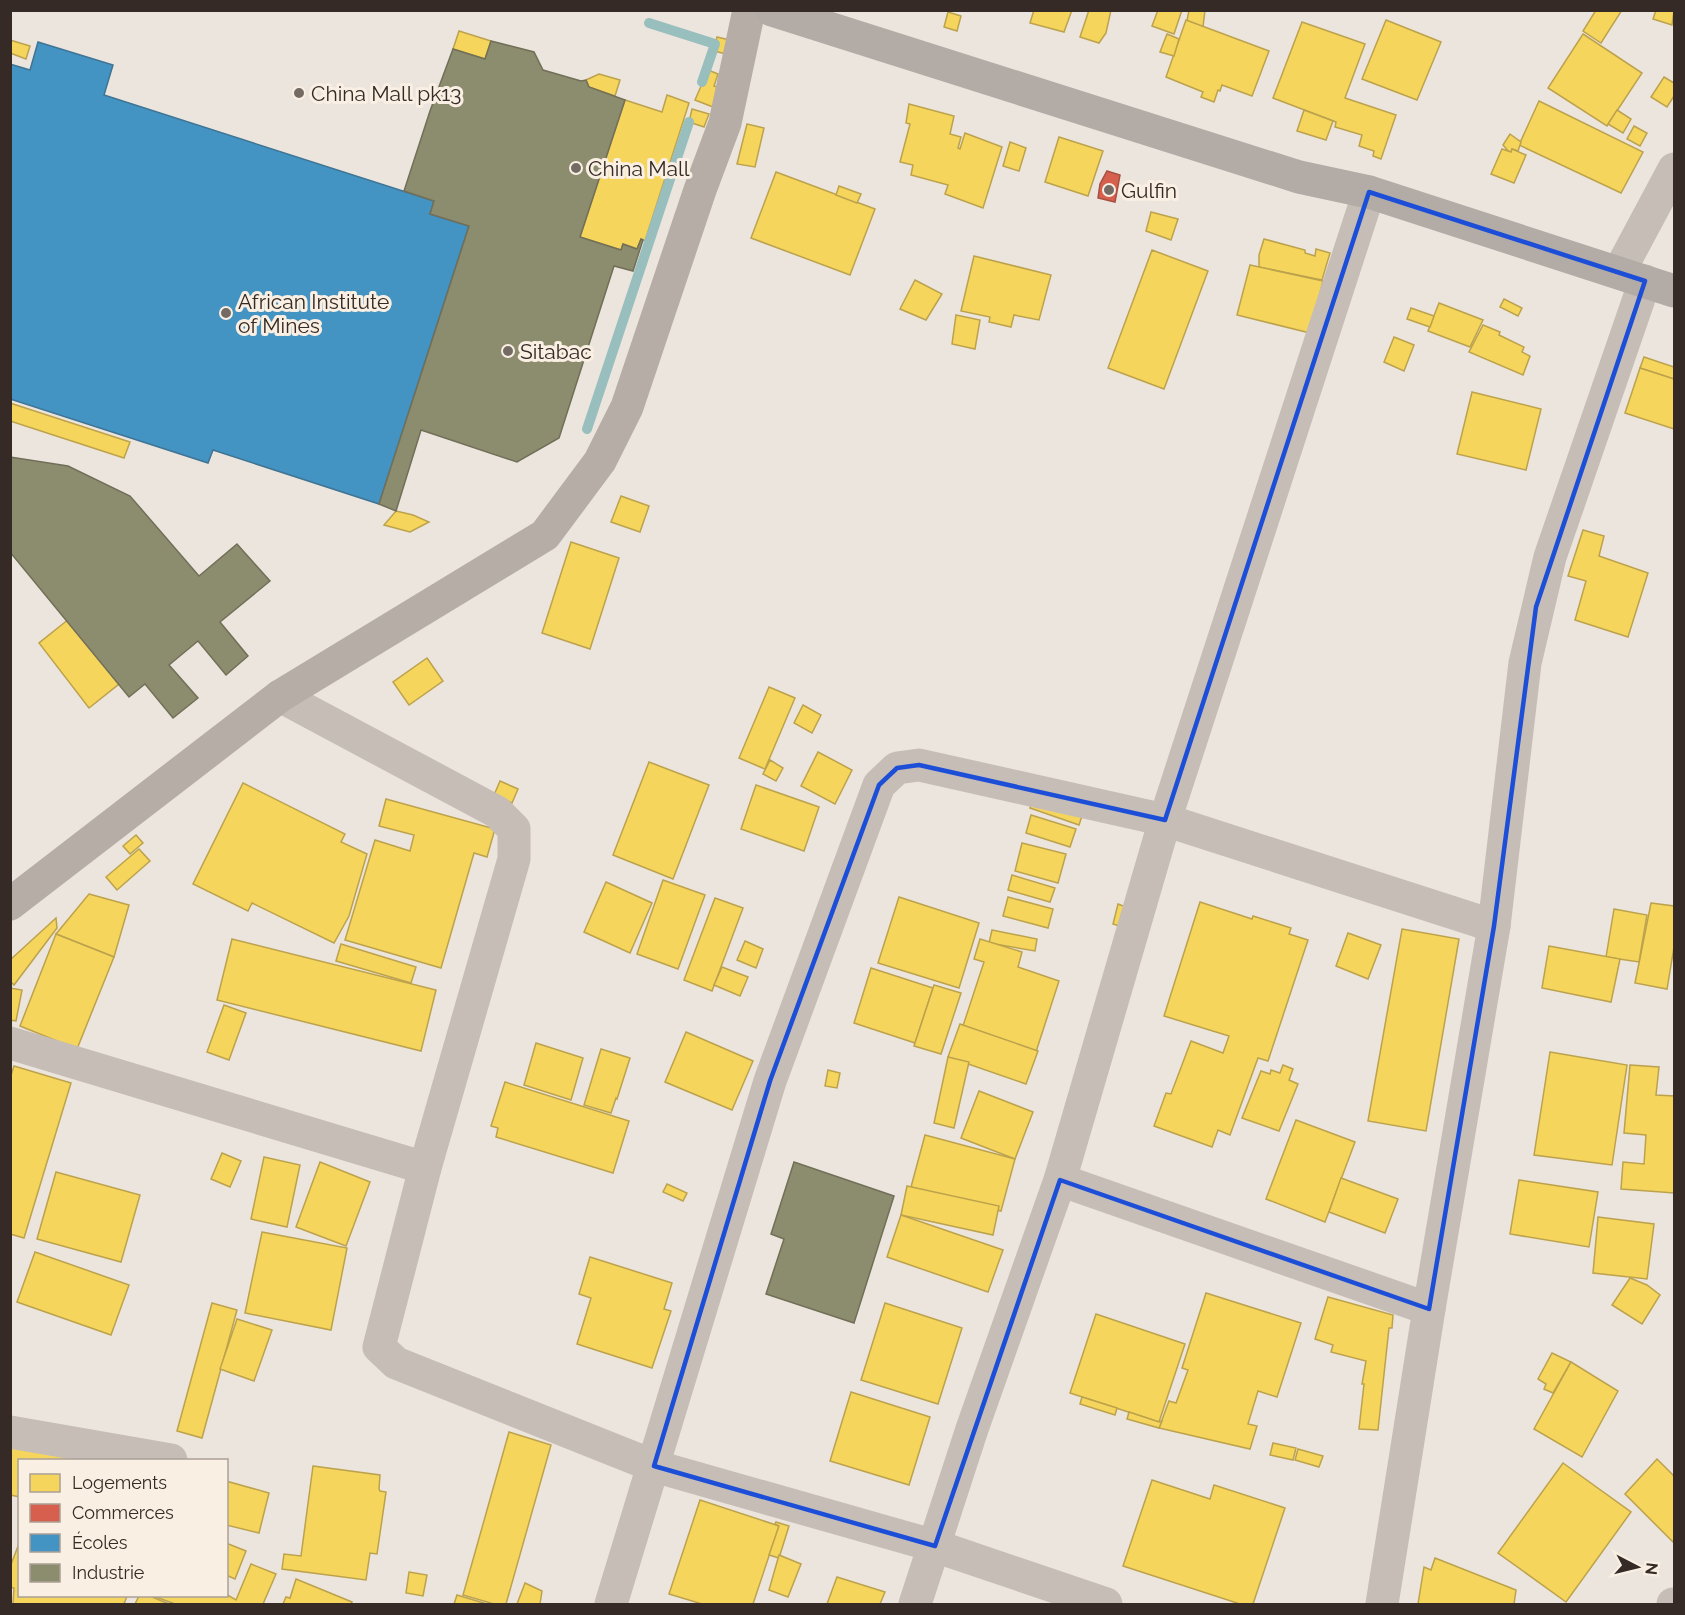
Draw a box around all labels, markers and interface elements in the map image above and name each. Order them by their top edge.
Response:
place label: China Mall pk13 [311,81,461,106]
marker: China Mall pk13 [292,86,306,100]
place label: China Mall [588,156,690,181]
marker: China Mall [569,161,583,175]
place label: Gulfin [1121,178,1177,203]
marker: Gulfin [1102,183,1116,197]
place label: African Institute of Mines [238,289,389,338]
marker: African Institute of Mines [219,306,233,320]
place label: Sitabac [520,339,592,364]
marker: Sitabac [501,344,515,358]
legend [18,1459,228,1597]
text: Logements [72,1472,167,1493]
text: Commerces [72,1502,174,1523]
text: Écoles [72,1531,128,1553]
north arrow [1607,1537,1667,1597]
text: Industrie [72,1562,145,1583]
text: N [1641,1562,1662,1576]

